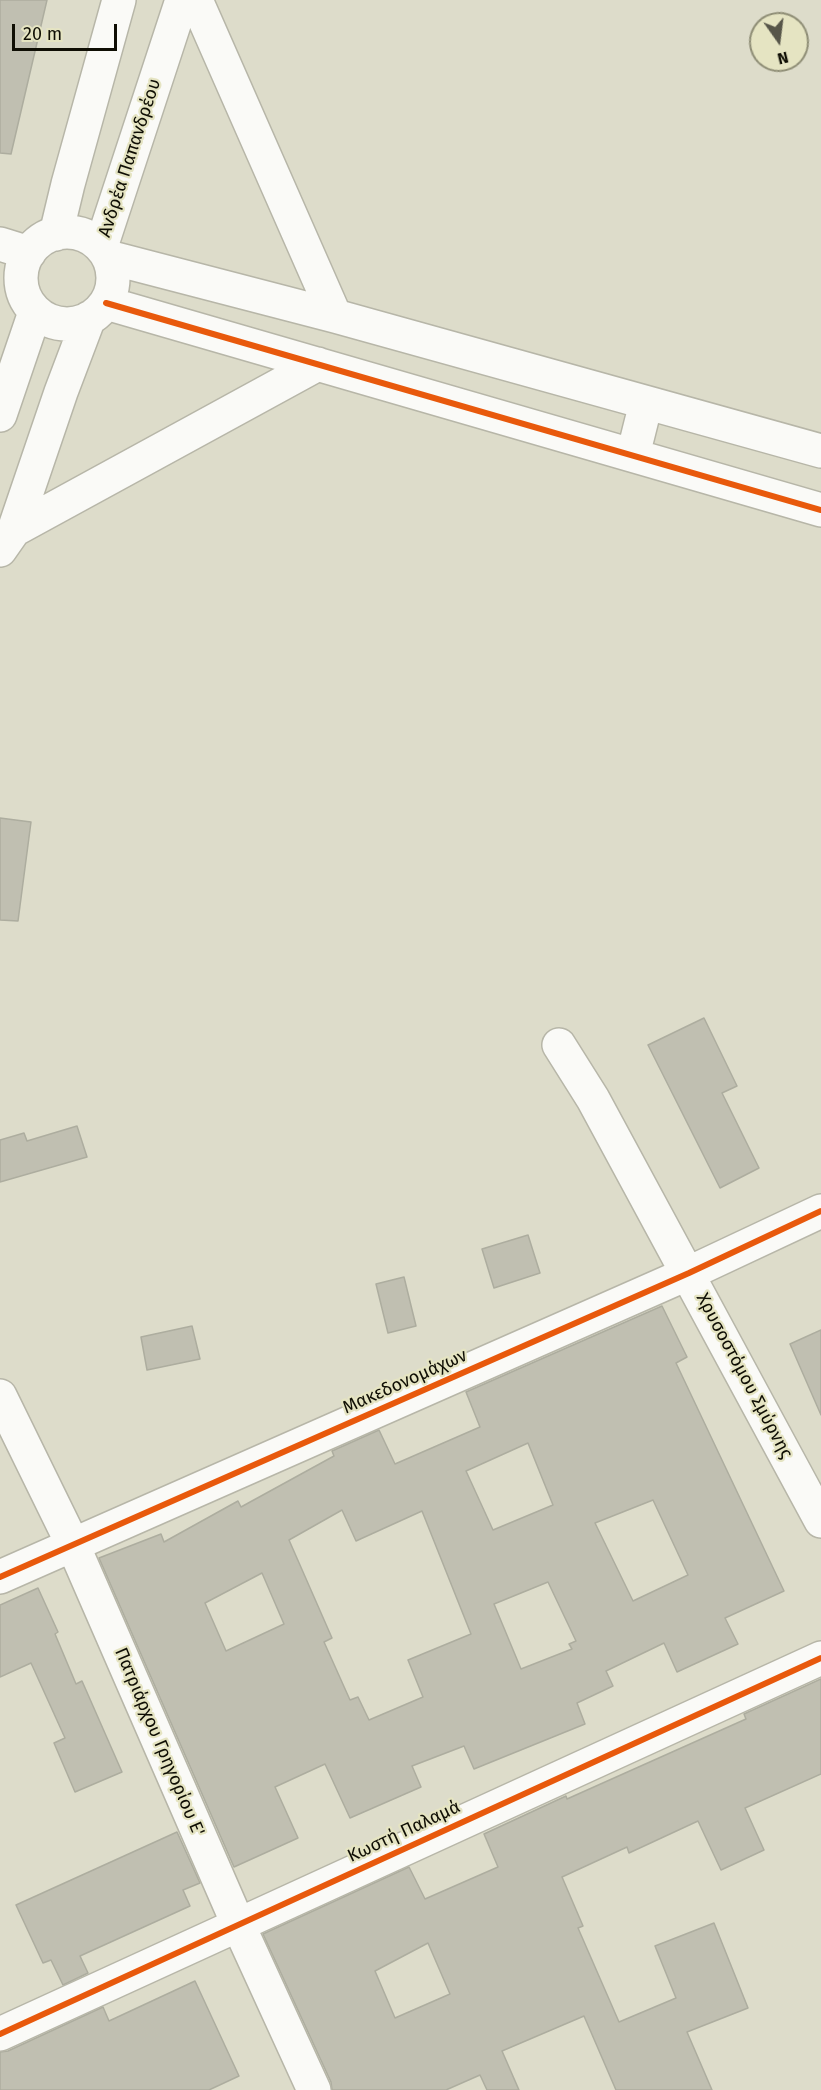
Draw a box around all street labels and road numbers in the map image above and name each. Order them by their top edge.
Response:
street label: Ανδρέα Παπανδρέου [94,76,166,240]
street label: Χρυσοστόμου Σμύρνης [691,1290,797,1462]
street label: Μακεδονομάχων [339,1345,471,1419]
street label: Πατριάρχου Γρηγορίου Ε' [109,1645,209,1839]
street label: Κωστή Παλαμά [344,1796,464,1868]

